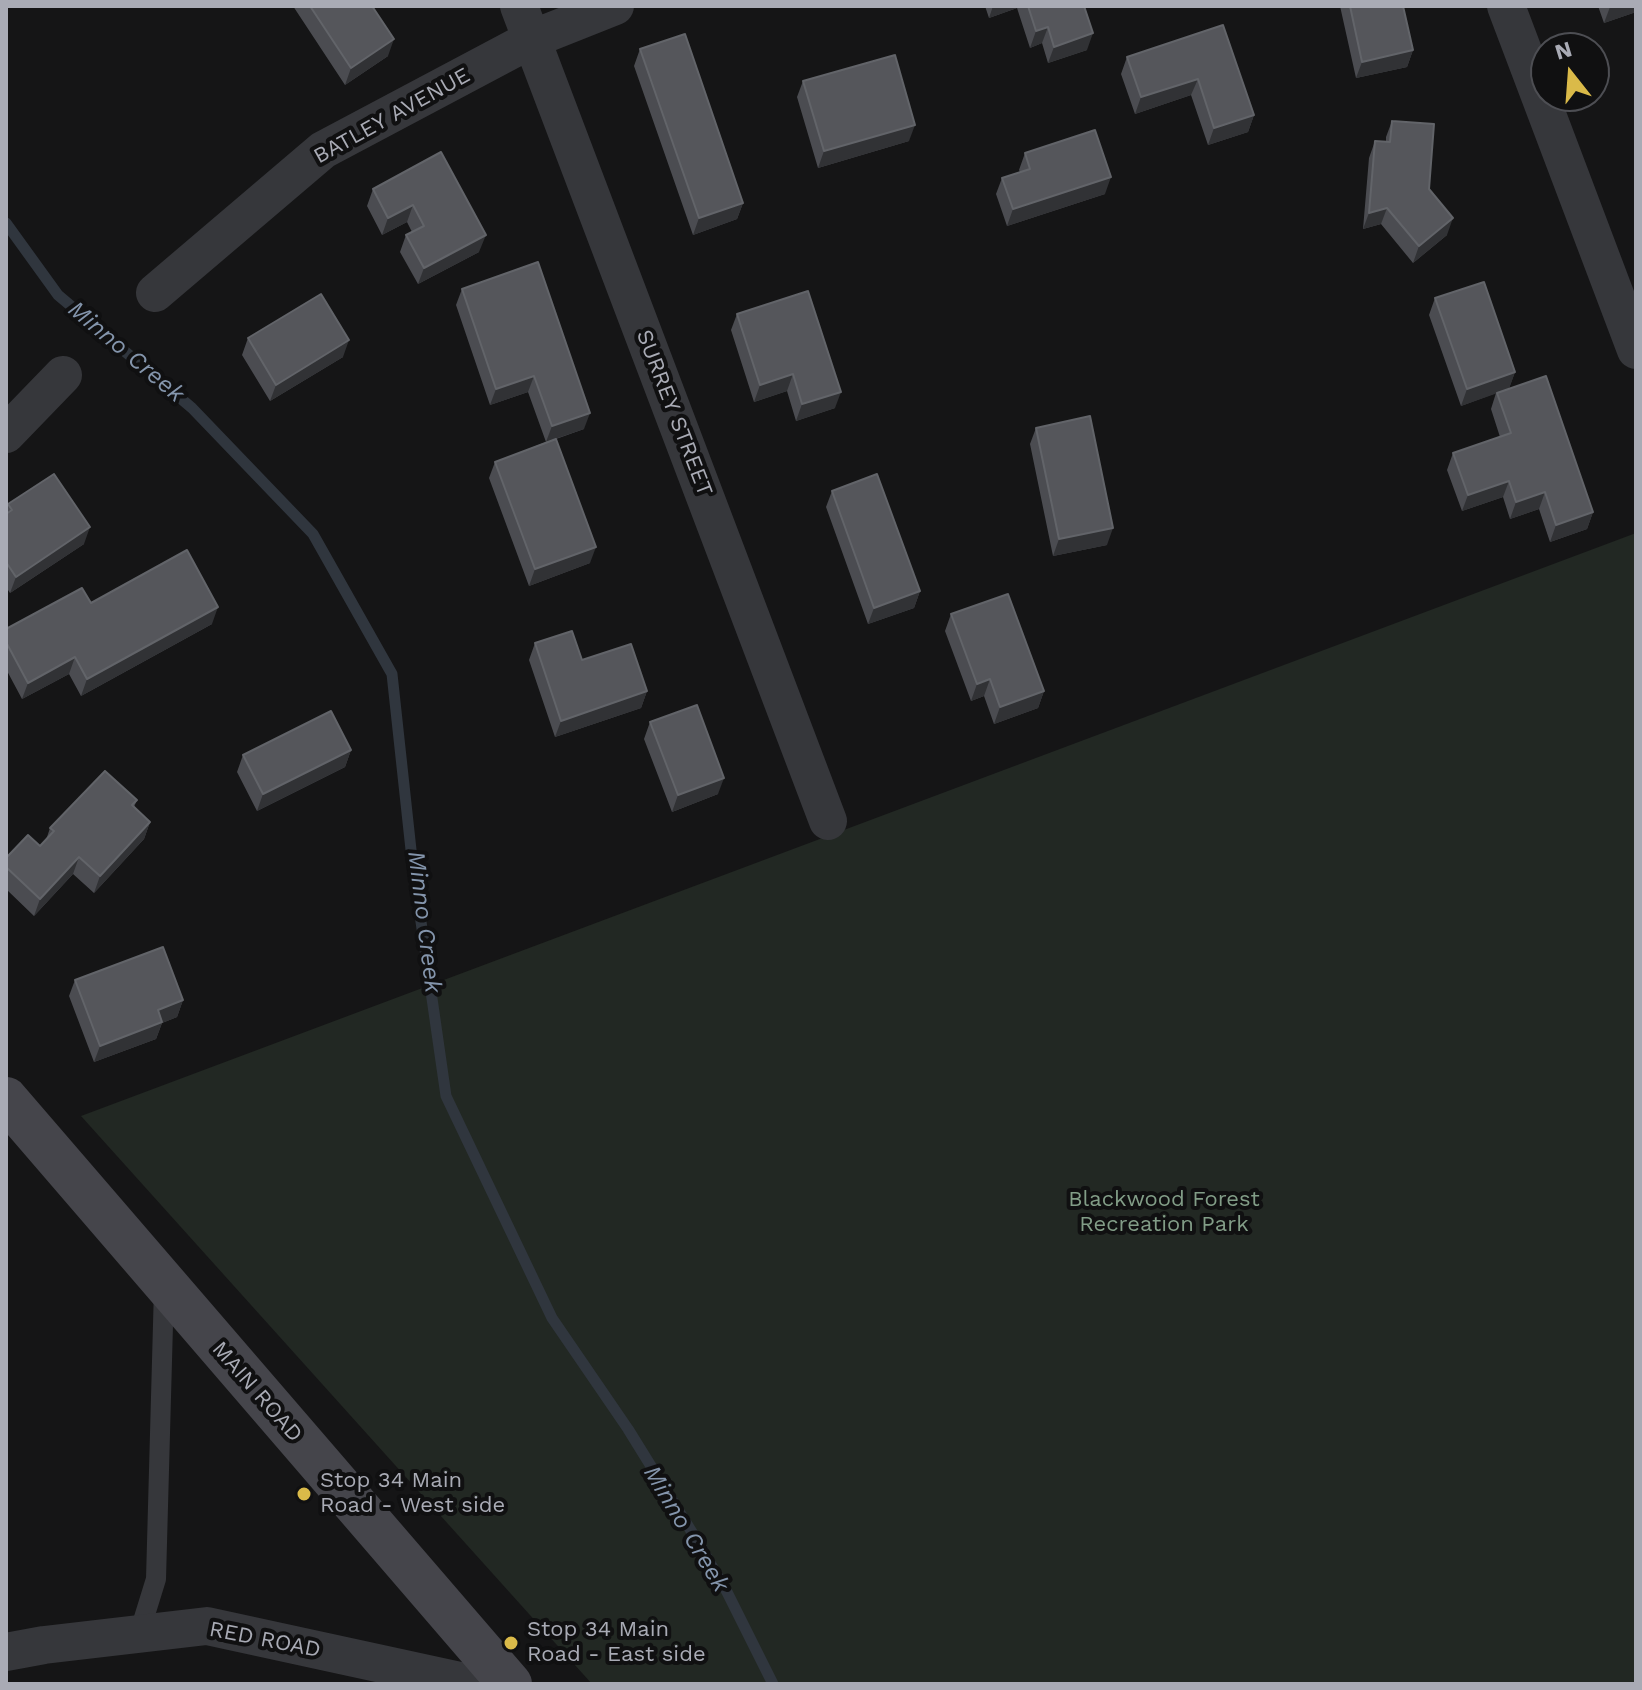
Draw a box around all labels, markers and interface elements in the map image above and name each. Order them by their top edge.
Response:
north arrow [1530,32,1610,112]
text: N [1552,36,1575,65]
street label: BATLEY AVENUE [309,62,475,170]
water label: Minno Creek [62,295,190,409]
street label: SURREY STREET [630,326,718,500]
water label: Minno Creek [401,849,447,995]
park label: Blackwood Forest Recreation Park [1068,1187,1260,1238]
street label: MAIN ROAD [206,1336,308,1448]
water label: Minno Creek [637,1460,735,1598]
place label: Stop 34 Main Road - West side [320,1468,505,1520]
marker: Stop 34 Main Road - West side [295,1485,313,1503]
street label: RED ROAD [207,1616,323,1664]
place label: Stop 34 Main Road - East side [527,1617,706,1668]
marker: Stop 34 Main Road - East side [502,1634,520,1652]

